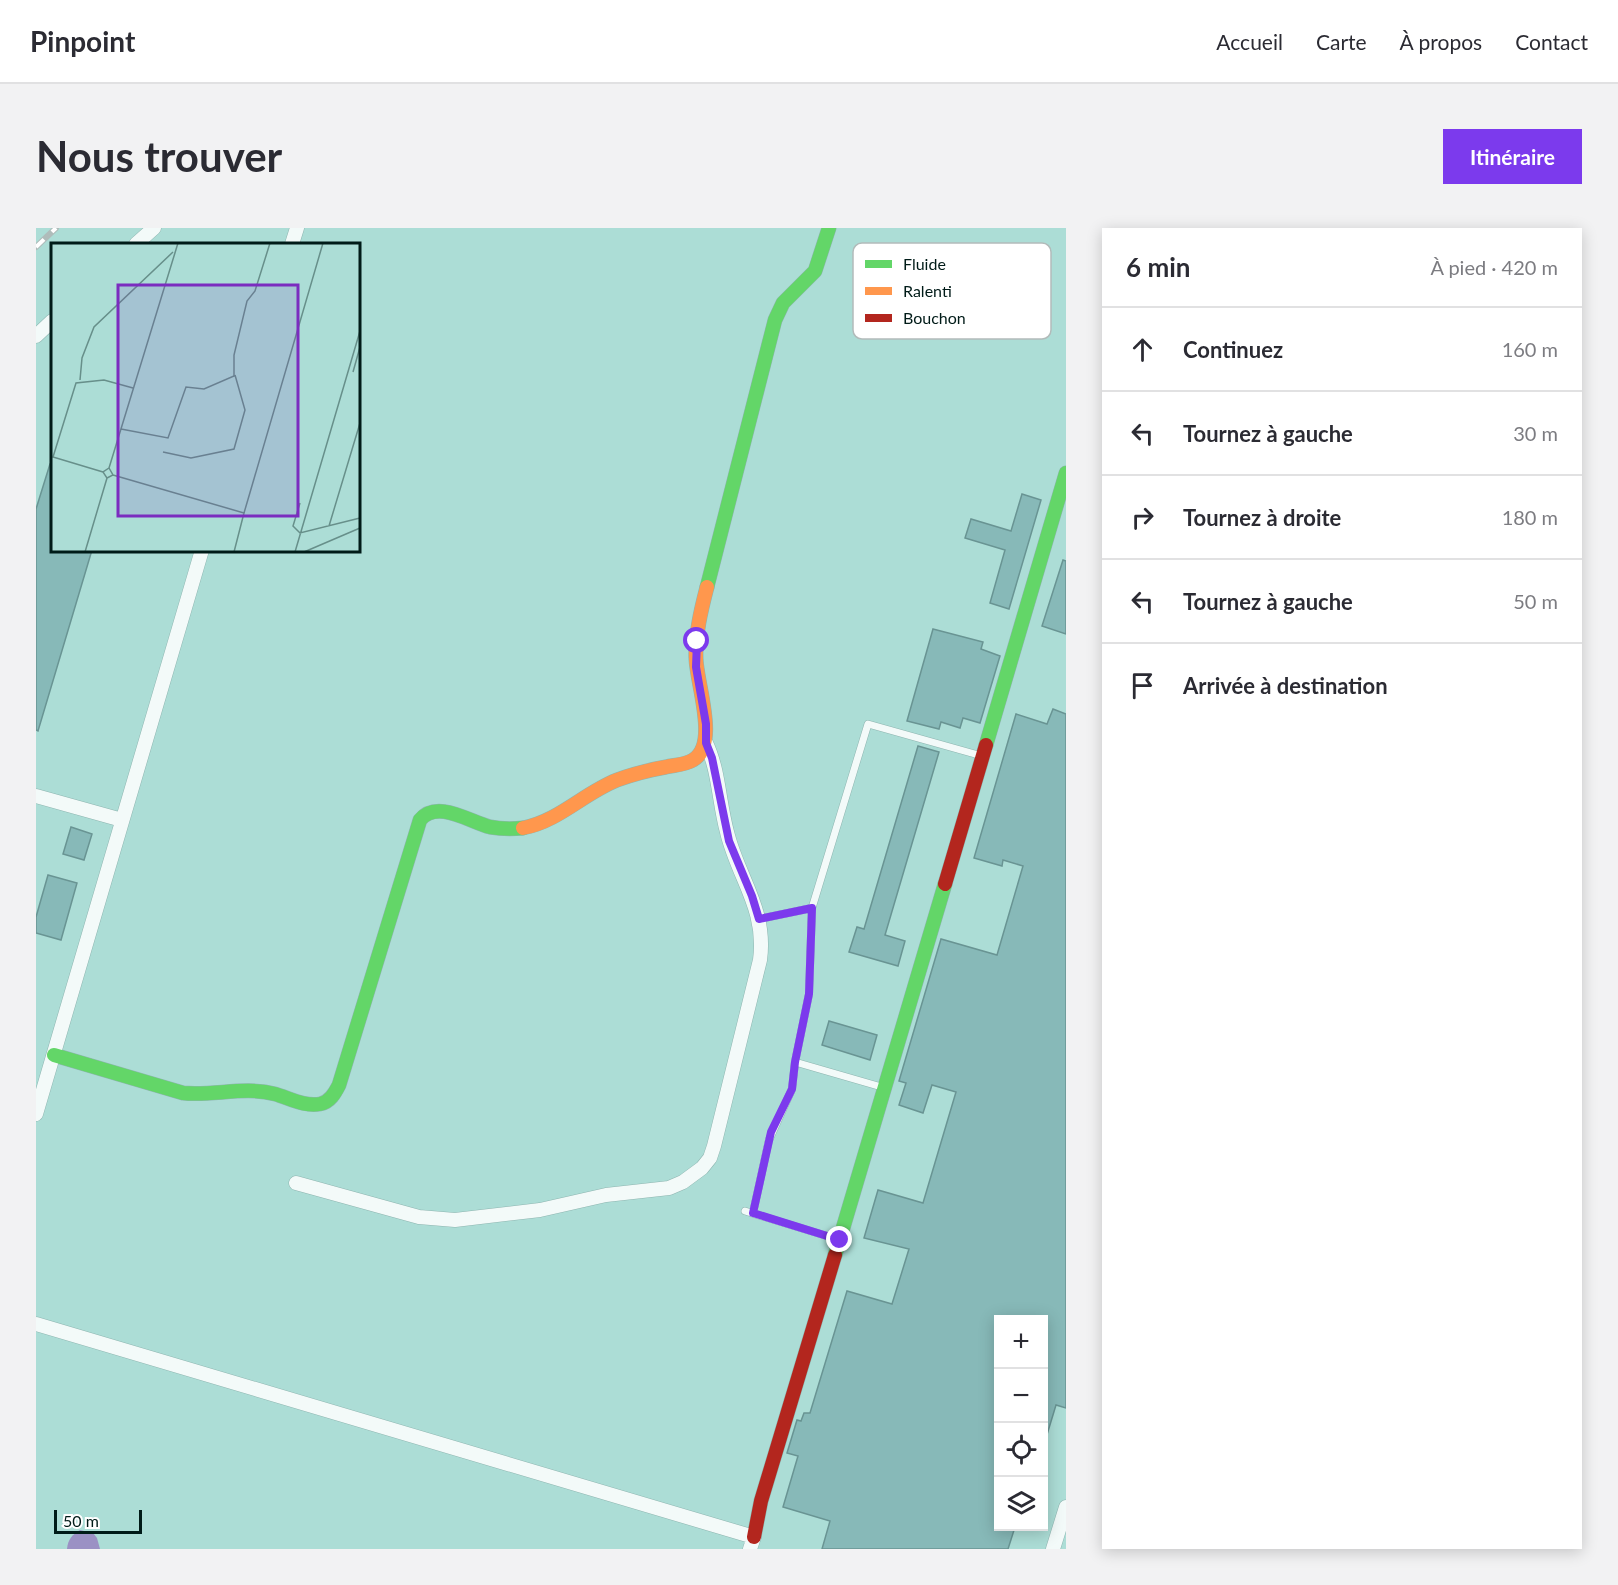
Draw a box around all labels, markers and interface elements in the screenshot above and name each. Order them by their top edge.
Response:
text: Pinpoint [30,24,135,58]
text: Accueil [1216,29,1283,54]
text: Carte [1316,29,1367,54]
text: À propos [1400,29,1482,54]
text: Contact [1515,29,1588,54]
button: Itinéraire [1443,129,1582,184]
text: Nous trouver [36,131,282,181]
inset map [51,243,360,552]
legend [853,243,1051,339]
text: 6 min [1126,251,1190,283]
text: Fluide [903,254,946,273]
text: À pied · 420 m [1430,255,1558,279]
text: Ralenti [903,281,952,300]
text: Bouchon [903,308,966,327]
icon: ahead [1126,333,1159,366]
text: Continuez [1183,336,1283,363]
text: 160 m [1502,337,1558,361]
icon: left [1126,417,1159,450]
text: Tournez à gauche [1183,420,1353,447]
text: 30 m [1513,421,1558,445]
icon: right [1126,501,1159,534]
text: Tournez à droite [1183,504,1341,531]
text: 180 m [1502,505,1558,529]
icon: left [1126,585,1159,618]
text: Tournez à gauche [1183,588,1353,615]
text: 50 m [1513,589,1558,613]
route start [683,627,709,653]
icon: arrive [1126,669,1159,702]
text: Arrivée à destination [1183,672,1388,699]
route end [826,1226,852,1252]
map controls [994,1315,1048,1531]
button: + [994,1315,1048,1369]
button: − [994,1369,1048,1423]
button: locate [994,1423,1048,1477]
button: layers [994,1477,1048,1531]
scale bar [54,1507,142,1534]
text: 50 m [63,1511,99,1530]

